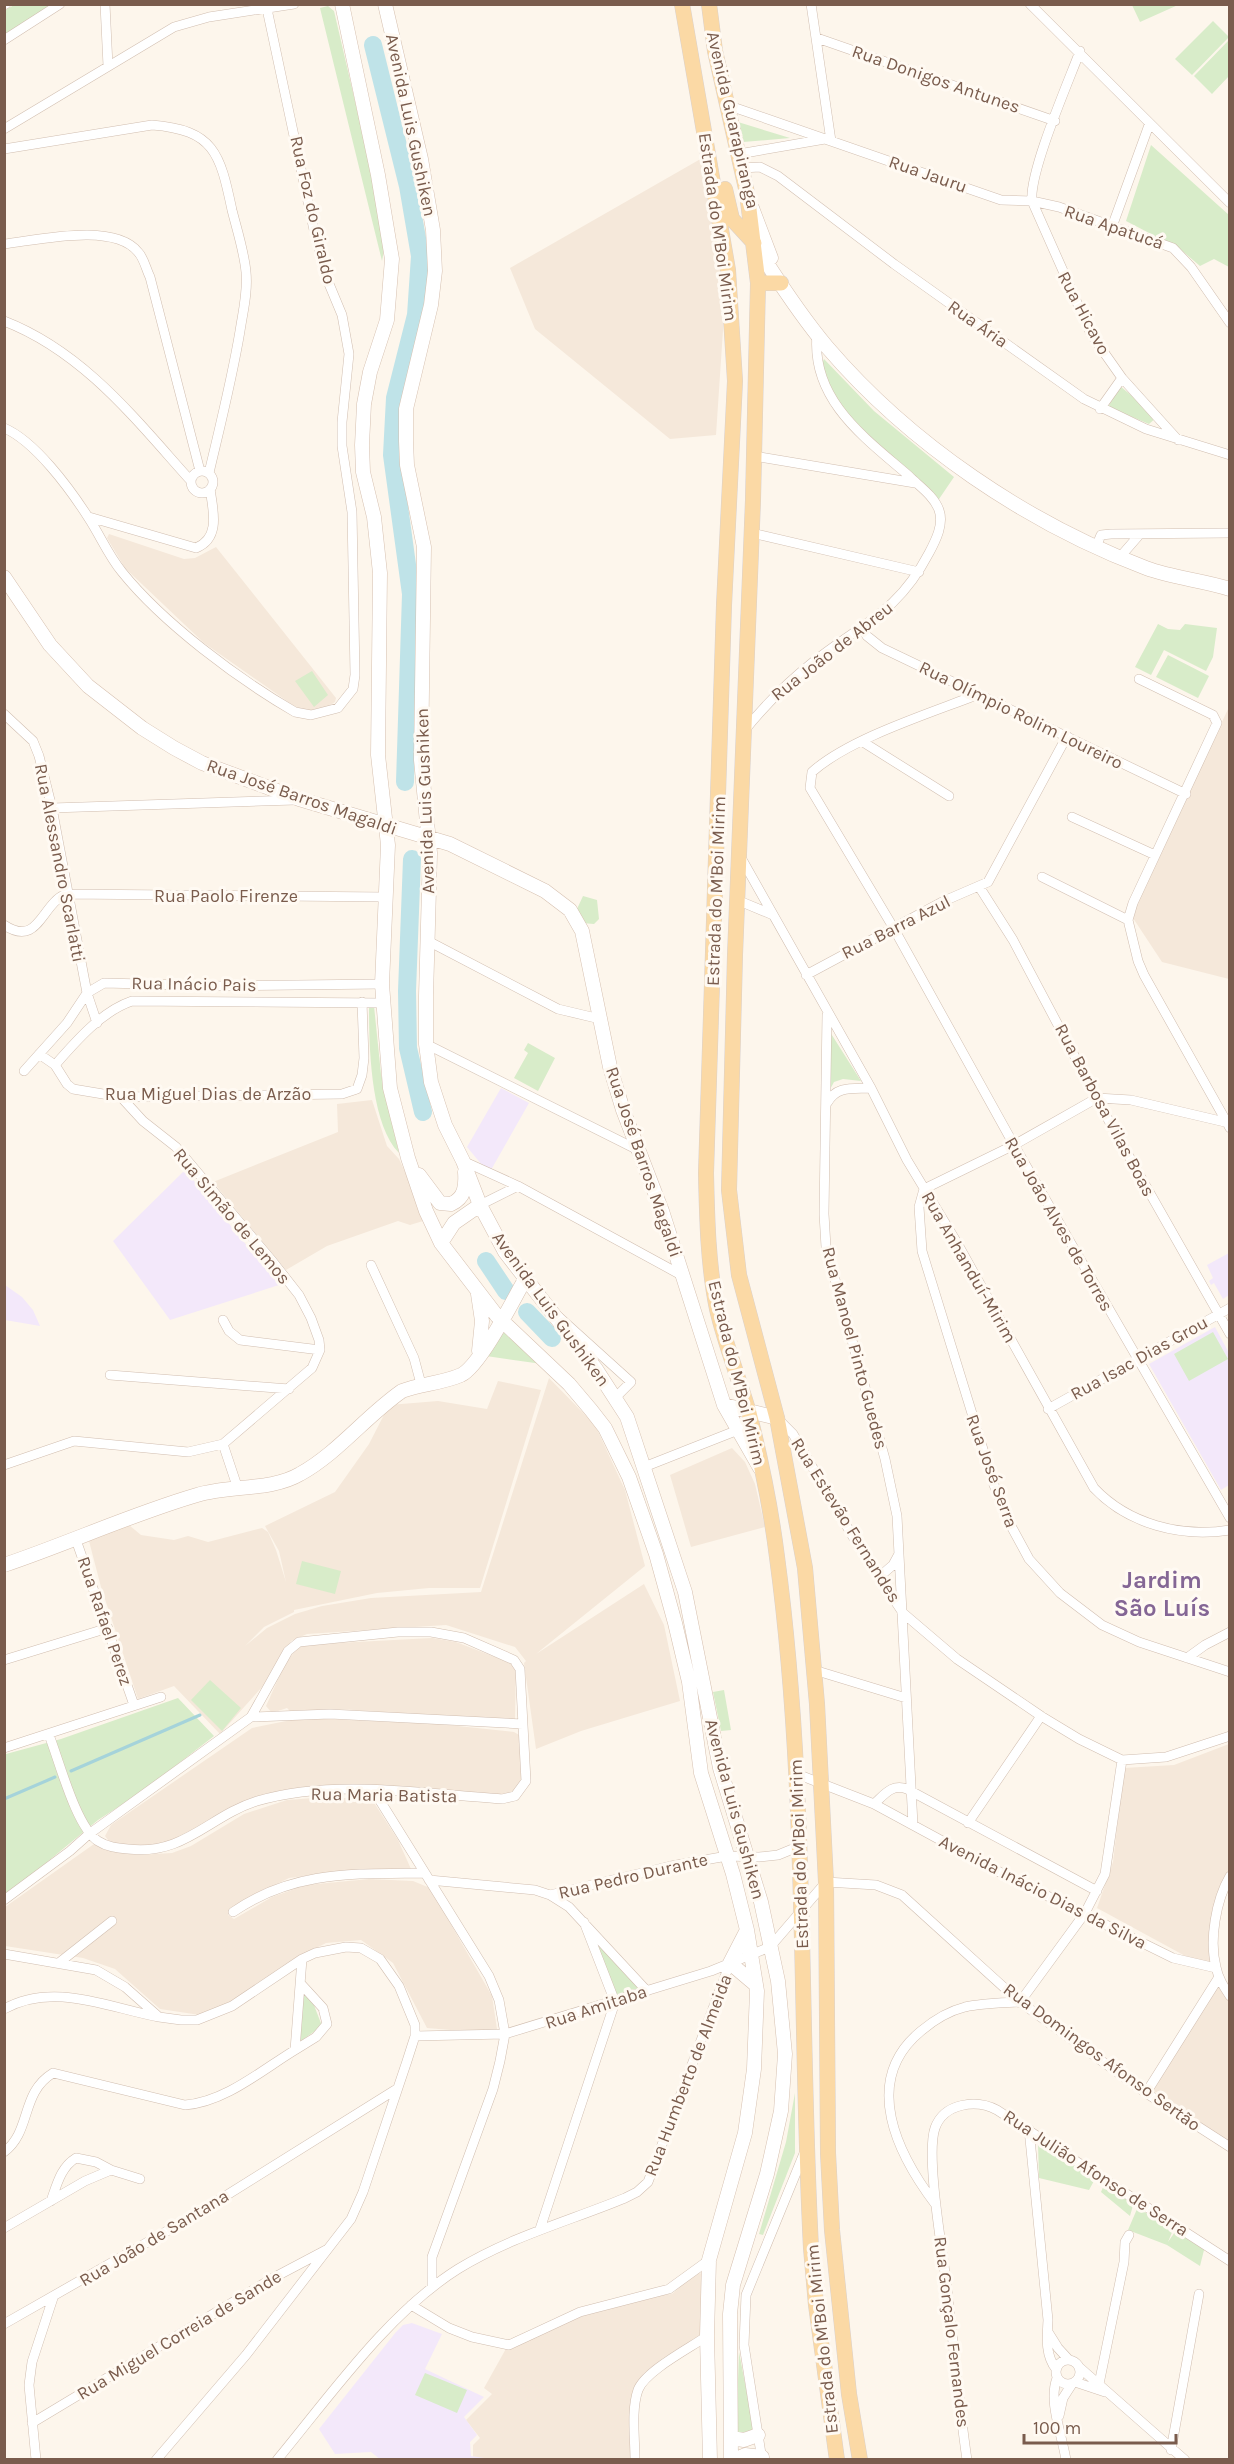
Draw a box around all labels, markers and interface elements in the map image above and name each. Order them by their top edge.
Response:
street label: Avenida Guarapiranga [702,29,764,211]
street label: Avenida Luis Gushiken [381,32,441,218]
street label: Rua Donigos Antunes [849,40,1023,118]
street label: Estrada do M'Boi Mirim [694,131,742,323]
street label: Rua Foz do Giraldo [285,134,341,286]
street label: Rua Jauru [886,150,970,198]
street label: Rua Apatucá [1061,200,1167,254]
street label: Rua Hicavo [1053,267,1115,359]
street label: Rua Ária [944,295,1013,353]
street label: Rua João de Abreu [766,596,898,706]
street label: Rua Olímpio Rolim Loureiro [916,656,1126,774]
street label: Avenida Luis Gushiken [411,708,439,894]
street label: Rua José Barros Magaldi [204,754,400,840]
street label: Rua Alessandro Scarlatti [30,762,90,964]
street label: Estrada do M'Boi Mirim [702,796,730,986]
street label: Rua Paolo Firenze [154,885,298,907]
street label: Rua Barra Azul [838,890,954,964]
street label: Rua Inácio Pais [131,972,257,996]
street label: Rua Barbosa Vilas Boas [1050,1020,1160,1200]
street label: Rua José Barros Magaldi [601,1064,687,1260]
street label: Rua Miguel Dias de Arzão [105,1083,311,1105]
street label: Rua João Alves de Torres [1000,1133,1118,1315]
street label: Rua Simão de Lemos [169,1143,295,1289]
street label: Rua Anhanduí-Mirim [917,1187,1021,1347]
street label: Avenida Luis Gushiken [487,1227,615,1391]
street label: Rua Manoel Pinto Guedes [817,1244,893,1452]
street label: Estrada do M'Boi Mirim [703,1278,771,1468]
street label: Rua Isac Dias Grou [1066,1311,1212,1405]
street label: Rua José Serra [961,1411,1023,1531]
street label: Rua Estevão Fernandes [786,1433,906,1607]
street label: Rua Rafael Perez [73,1554,137,1688]
district label: Jardim São Luís [1114,1566,1210,1622]
street label: Avenida Luis Gushiken [700,1716,770,1902]
street label: Estrada do M'Boi Mirim [785,1759,813,1949]
street label: Rua Maria Batista [310,1783,458,1807]
street label: Avenida Inácio Dias da Silva [936,1830,1150,1954]
street label: Rua Pedro Durante [556,1848,710,1904]
street label: Rua Humberto de Almeida [639,1971,737,2179]
street label: Rua Domingos Afonso Sertão [999,1978,1205,2136]
street label: Rua Amitaba [542,1980,650,2034]
street label: Rua Julião Afonso de Serra [999,2105,1193,2241]
street label: Rua João de Santana [75,2185,233,2291]
street label: Rua Gonçalo Fernandes [929,2235,975,2429]
street label: Estrada do M'Boi Mirim [801,2243,843,2435]
street label: Rua Miguel Correia de Sande [73,2265,285,2405]
scale bar [1024,2407,1176,2445]
text: 100 m [1033,2417,1081,2439]

